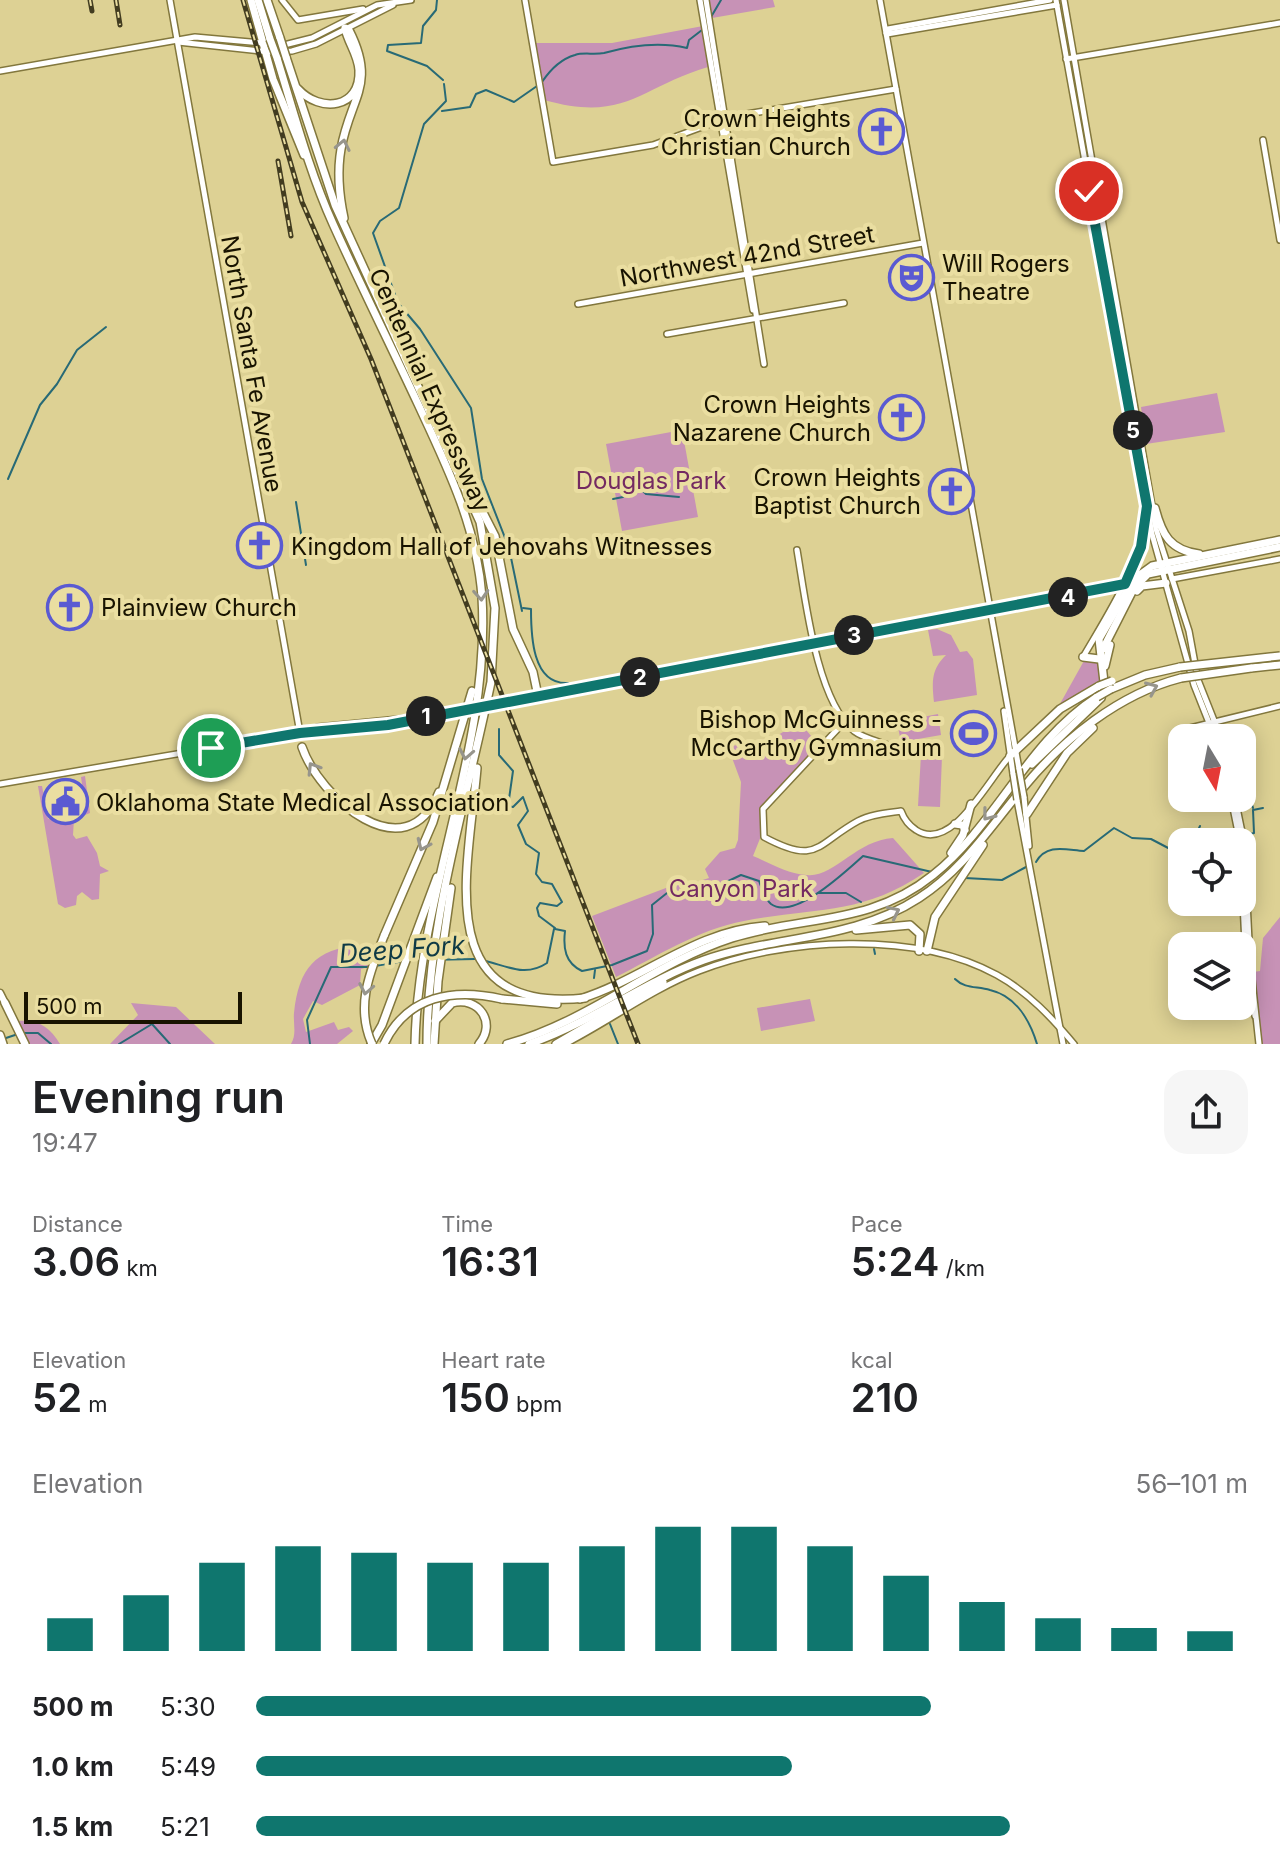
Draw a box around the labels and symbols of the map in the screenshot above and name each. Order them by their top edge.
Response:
place label: Crown Heights Christian Church [661,104,851,161]
church icon: Crown Heights Christian Church [858,108,906,156]
one-way arrow [334,138,351,152]
pin [1055,157,1123,225]
street label: Northwest 42nd Street [617,219,877,293]
street label: North Santa Fe Avenue [215,233,289,495]
place label: Will Rogers Theatre [942,249,1070,306]
theatre icon: Will Rogers Theatre [887,253,935,301]
street label: Centennial Expressway [363,264,497,516]
place label: Crown Heights Nazarene Church [673,390,871,447]
church icon: Crown Heights Nazarene Church [878,394,926,442]
pin: 5 [1113,410,1153,450]
place label: Crown Heights Baptist Church [753,463,921,520]
park label: Douglas Park [576,466,726,495]
church icon: Crown Heights Baptist Church [928,467,976,515]
church icon: Kingdom Hall of Jehovahs Witnesses [236,522,284,570]
place label: Kingdom Hall of Jehovahs Witnesses [291,532,713,561]
pin: 4 [1048,577,1088,617]
church icon: Plainview Church [46,583,94,631]
one-way arrow [472,588,489,601]
place label: Plainview Church [101,593,297,622]
pin: 3 [834,615,874,655]
pin: 2 [620,657,660,697]
one-way arrow [1144,682,1158,698]
pin: 1 [406,696,446,736]
place label: Bishop McGuinness - McCarthy Gymnasium [690,705,942,762]
sports icon: Bishop McGuinness - McCarthy Gymnasium [949,709,997,757]
pin [177,714,245,782]
north arrow [1168,724,1256,812]
one-way arrow [459,748,476,761]
one-way arrow [307,763,322,777]
public building icon: Oklahoma State Medical Association [41,778,89,826]
place label: Oklahoma State Medical Association [96,788,510,817]
one-way arrow [983,806,997,821]
one-way arrow [417,837,433,851]
park label: Canyon Park [669,874,813,903]
one-way arrow [885,906,900,922]
water label: Deep Fork [338,929,467,969]
one-way arrow [358,982,375,996]
scale bar [24,988,242,1024]

